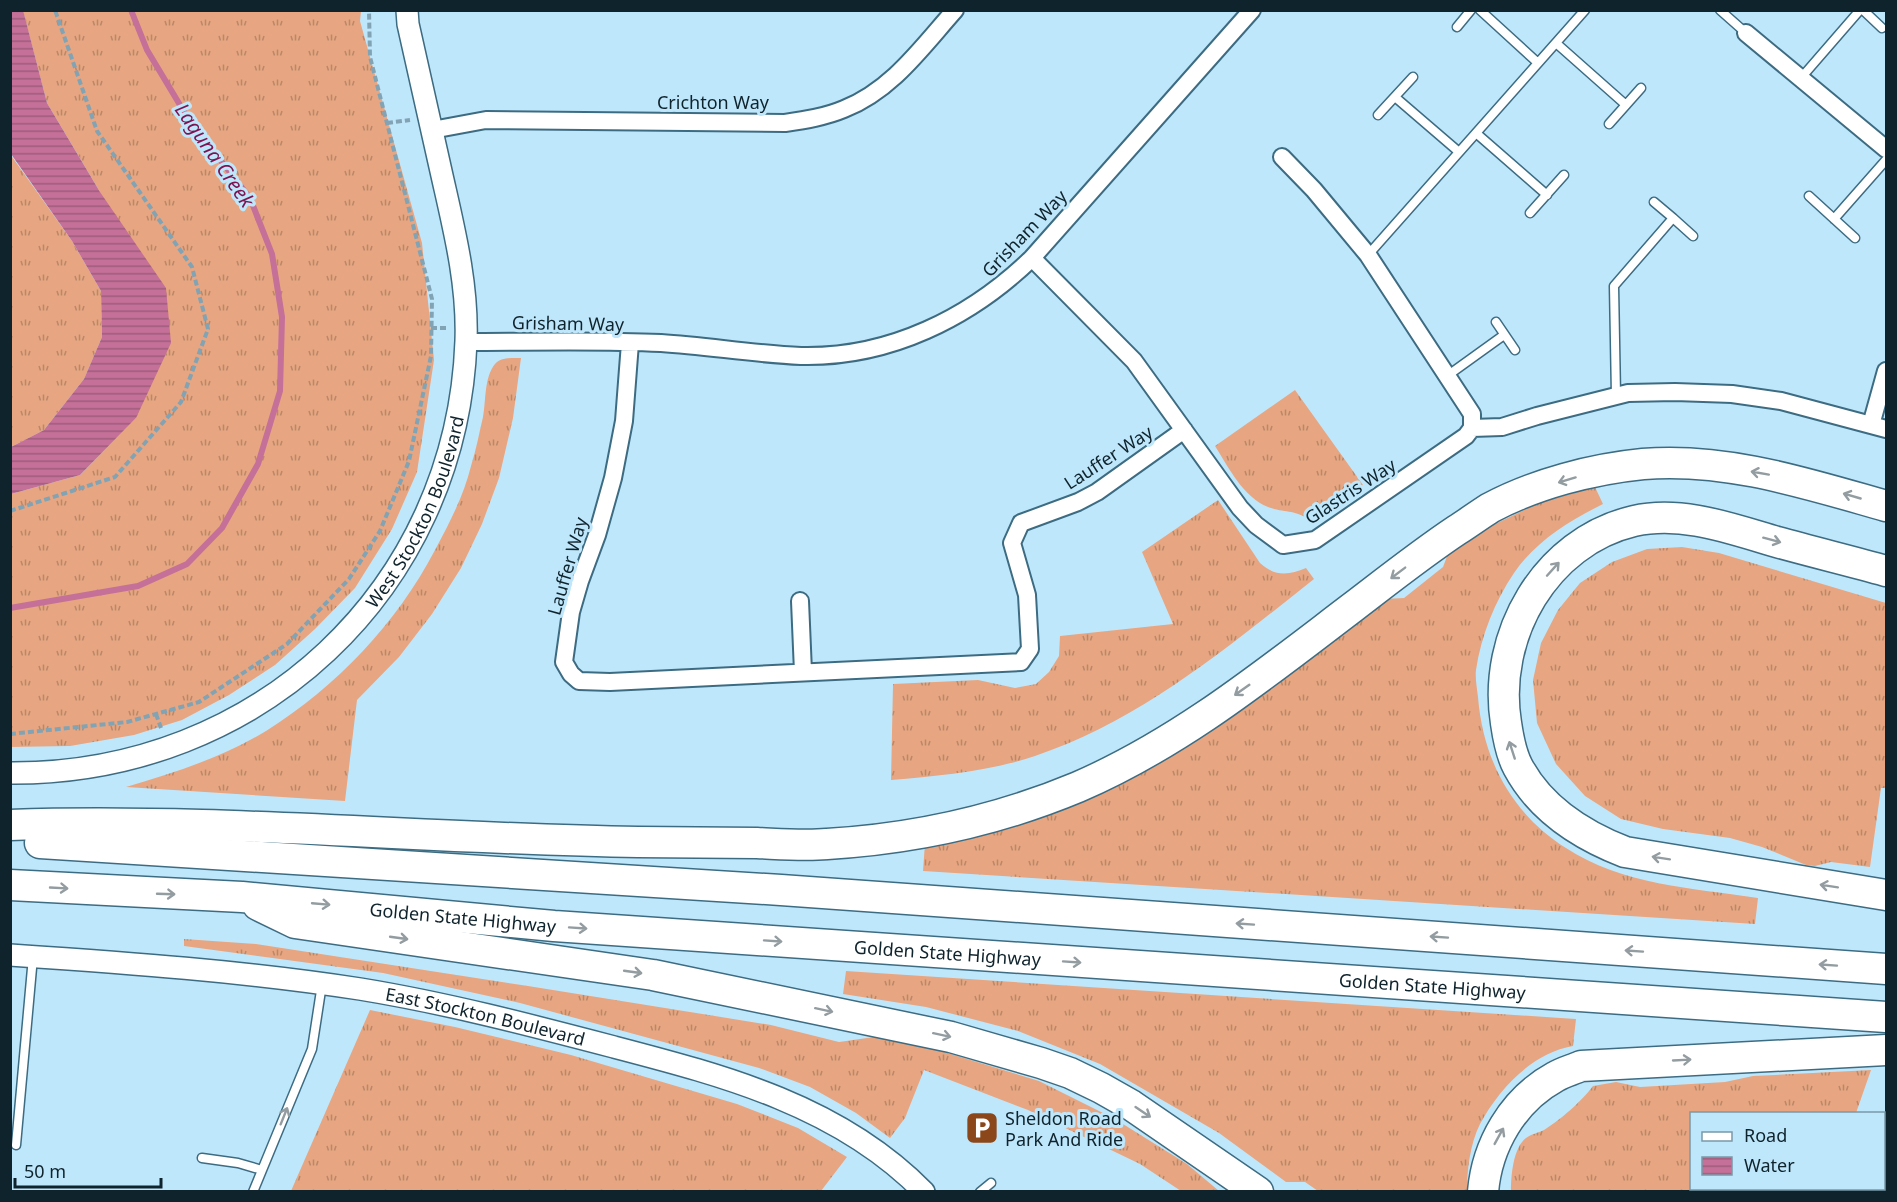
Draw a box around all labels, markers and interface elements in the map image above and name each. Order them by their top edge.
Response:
street label: Crichton Way [657,90,770,114]
water label: Laguna Creek [169,98,261,213]
street label: Grisham Way [976,184,1072,282]
street label: Grisham Way [512,310,625,336]
street label: West Stockton Boulevard [360,413,469,613]
street label: Lauffer Way [1059,419,1158,495]
street label: Glastris Way [1300,452,1401,529]
one-way arrow [1750,467,1770,478]
one-way arrow [1558,475,1577,486]
one-way arrow [1842,490,1861,501]
street label: Lauffer Way [542,513,593,618]
one-way arrow [1763,535,1782,547]
one-way arrow [1546,562,1560,577]
one-way arrow [1390,567,1406,579]
one-way arrow [1234,684,1251,696]
one-way arrow [1506,741,1517,760]
one-way arrow [1652,853,1672,864]
one-way arrow [1819,880,1839,891]
one-way arrow [49,883,69,894]
one-way arrow [156,888,176,899]
street label: Golden State Highway [368,897,558,938]
one-way arrow [311,899,331,910]
one-way arrow [1235,918,1255,929]
one-way arrow [568,922,588,933]
one-way arrow [1430,932,1450,943]
one-way arrow [388,933,408,944]
street label: Golden State Highway [853,935,1042,971]
one-way arrow [762,936,782,947]
one-way arrow [1624,946,1644,957]
one-way arrow [1062,956,1082,967]
one-way arrow [1819,959,1839,970]
one-way arrow [623,967,643,978]
street label: Golden State Highway [1338,968,1527,1004]
street label: East Stockton Boulevard [384,982,588,1051]
one-way arrow [815,1005,834,1017]
one-way arrow [932,1030,952,1041]
one-way arrow [1672,1055,1692,1066]
place label: Sheldon Road Park And Ride [1005,1106,1123,1151]
one-way arrow [1134,1106,1151,1119]
one-way arrow [279,1108,290,1126]
parking icon: Sheldon Road Park And Ride [964,1110,1000,1146]
legend [1690,1112,1885,1190]
text: Road [1744,1123,1787,1147]
one-way arrow [1493,1128,1505,1145]
scale bar [15,1151,160,1189]
text: Water [1744,1153,1795,1177]
text: 50 m [24,1159,66,1183]

